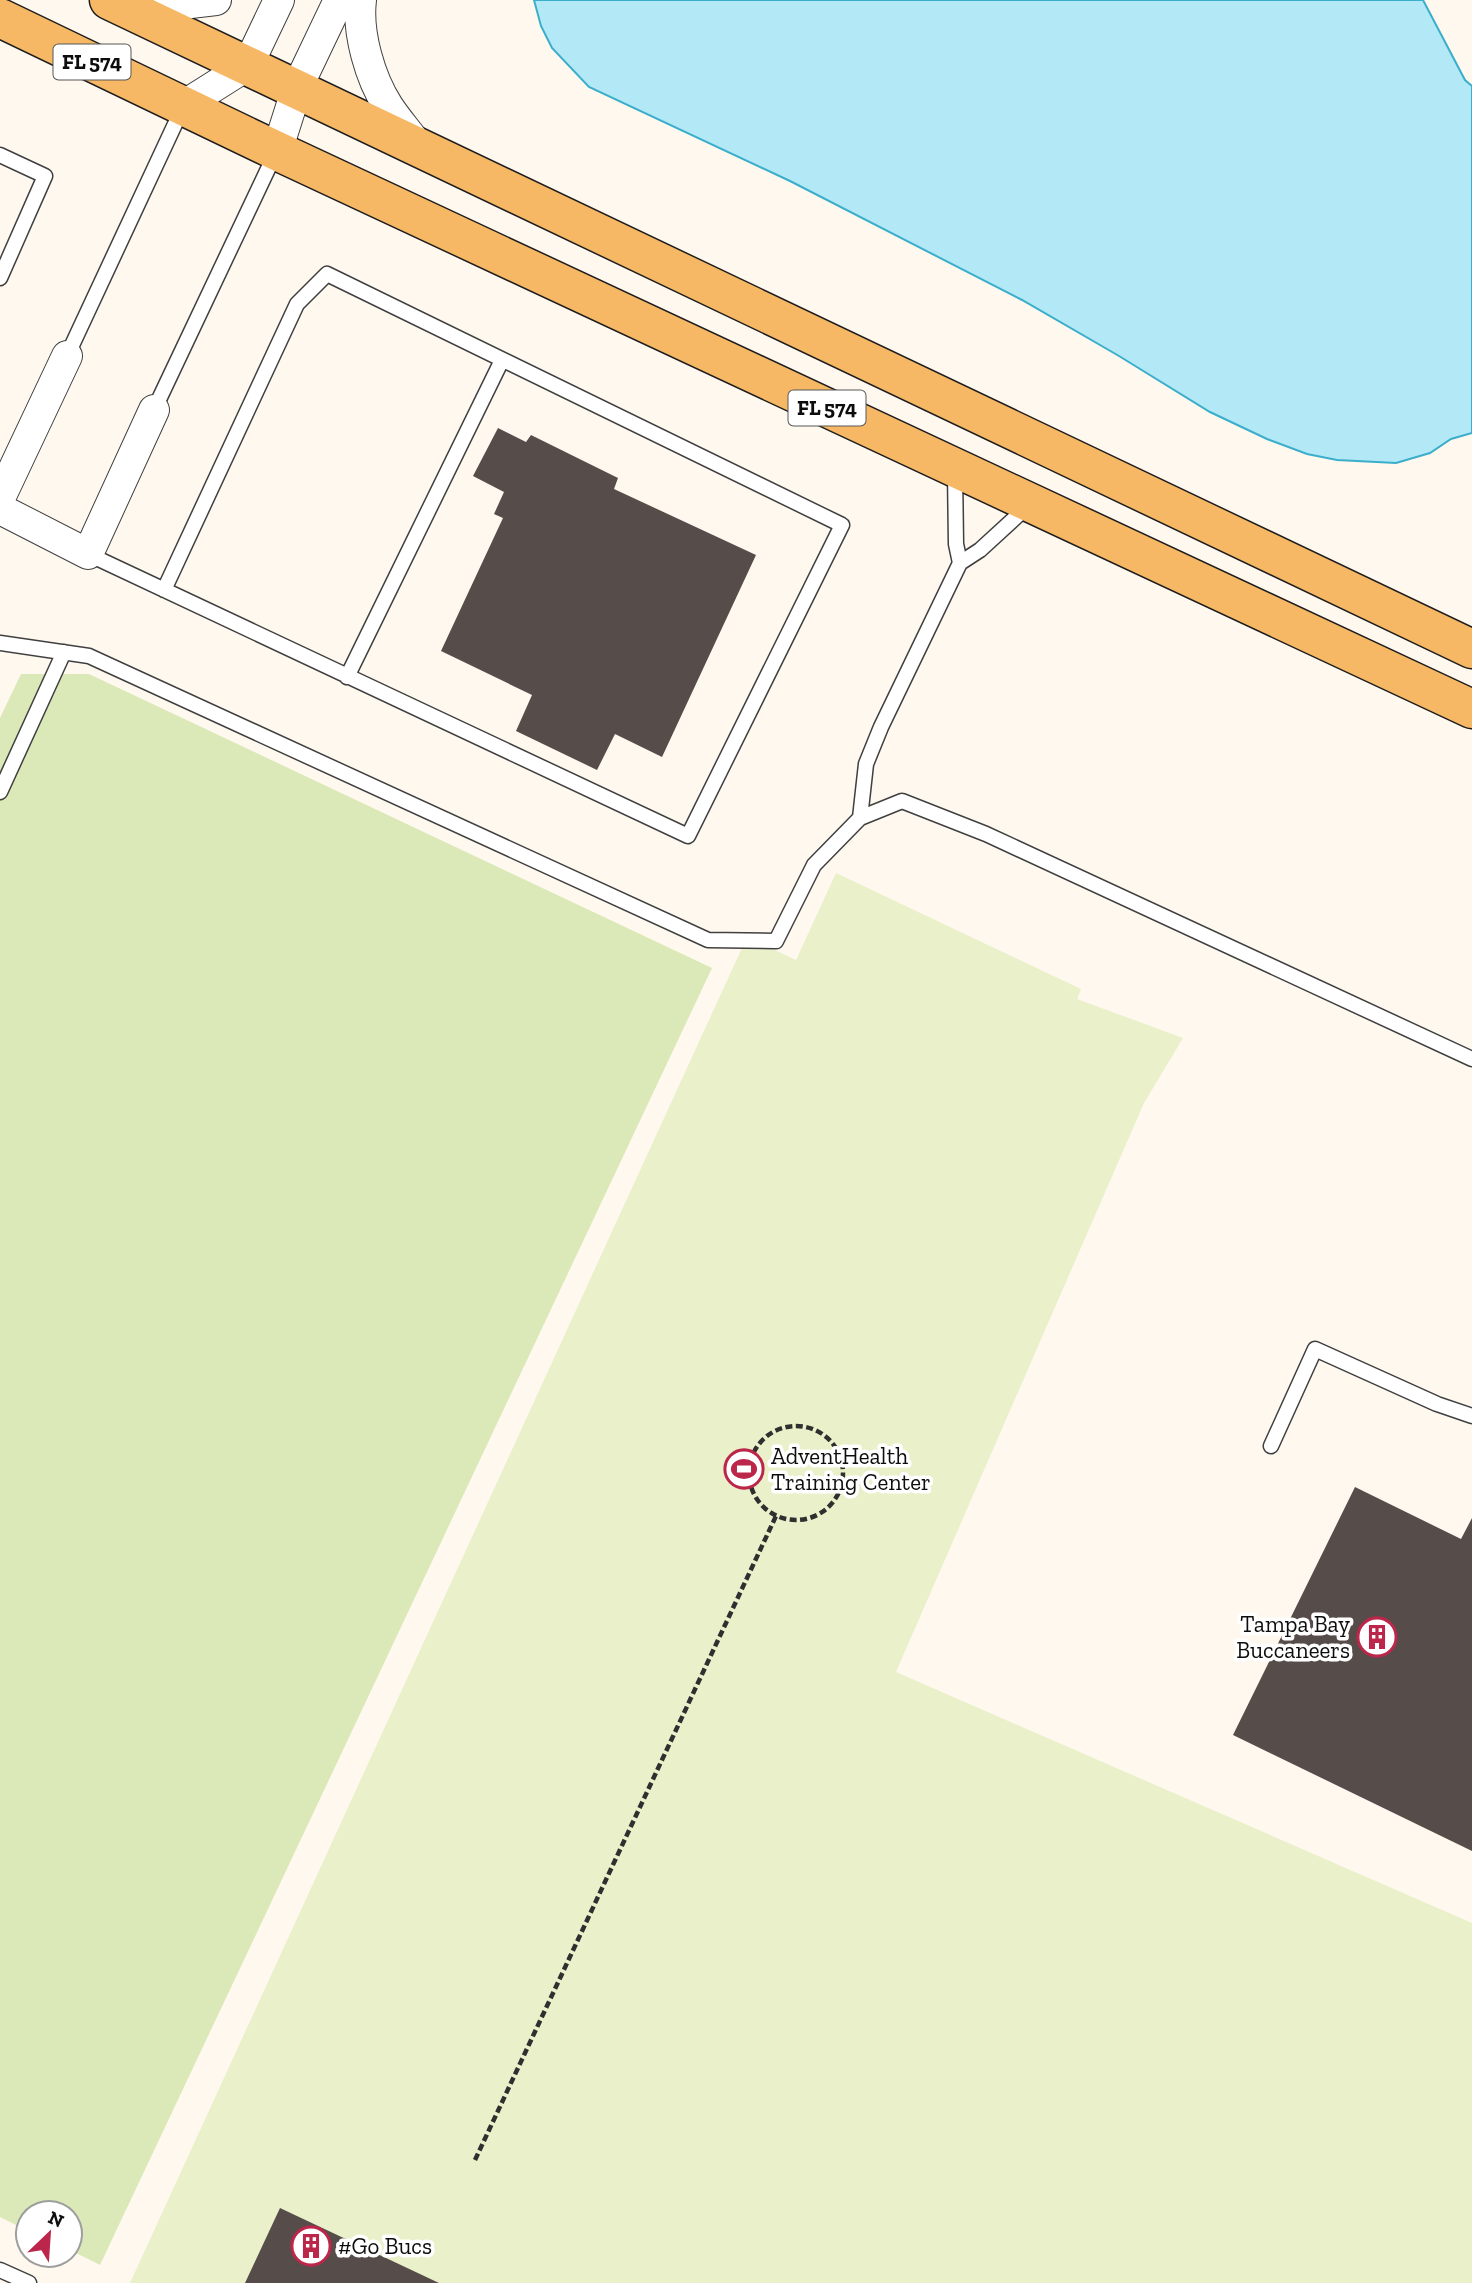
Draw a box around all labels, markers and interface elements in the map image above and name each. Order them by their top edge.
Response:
road number: FL 574 [54,44,130,80]
road number: FL 574 [788,390,866,426]
place label: AdventHealth Training Center [771,1442,931,1496]
sports icon: AdventHealth Training Center [723,1448,765,1490]
place label: Tampa Bay Buccaneers [1236,1610,1350,1664]
building icon: Tampa Bay Buccaneers [1356,1616,1398,1658]
north arrow [14,2199,84,2269]
text: N [45,2206,67,2233]
building icon: #Go Bucs [290,2225,332,2267]
place label: #Go Bucs [338,2232,432,2260]

